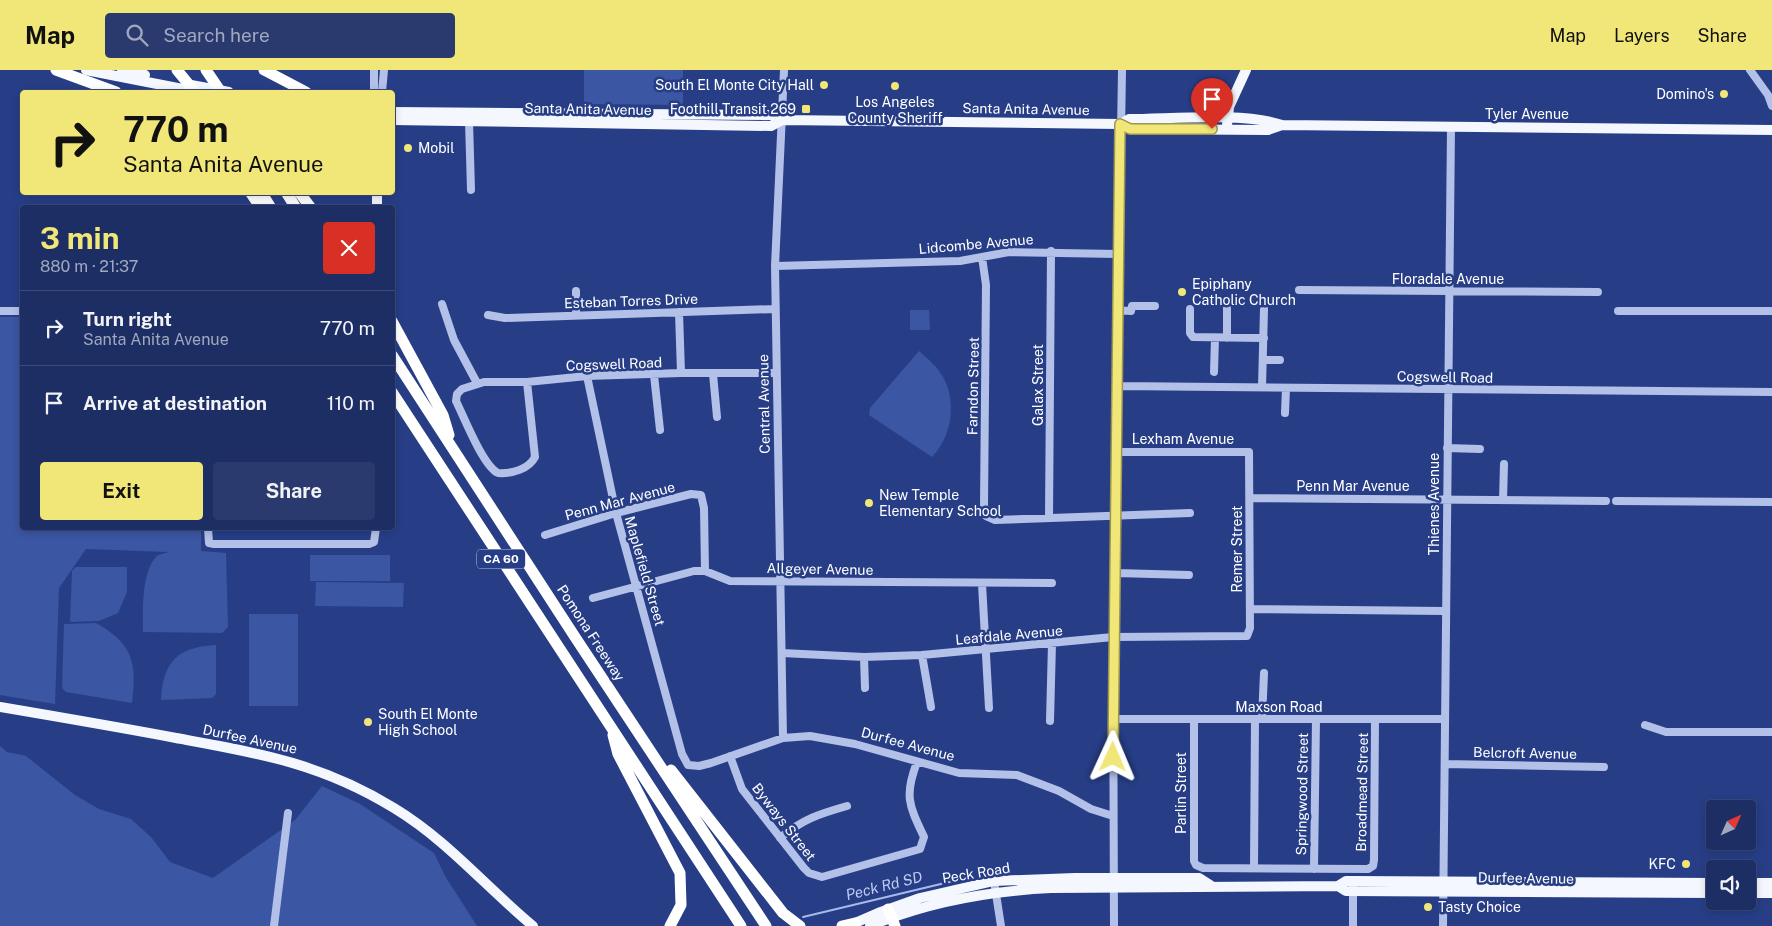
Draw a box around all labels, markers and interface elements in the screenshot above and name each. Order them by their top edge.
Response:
search box [105,13,455,58]
text: Map [25,21,75,49]
icon: search [123,21,151,49]
text: Search here [163,24,270,46]
text: Map [1550,25,1586,46]
text: Layers [1614,25,1670,46]
text: Share [1698,25,1747,46]
place label: South El Monte City Hall [655,77,814,93]
pin [1191,78,1233,129]
marker: South El Monte City Hall [818,79,830,91]
marker: Los Angeles County Sheriff [889,80,901,92]
icon: arrive [1198,85,1226,113]
place label: Domino's [1656,86,1714,102]
marker: Domino's [1718,88,1730,100]
place label: Los Angeles County Sheriff [848,94,943,126]
street label: Santa Anita Avenue [524,100,652,118]
street label: Santa Anita Avenue [962,100,1090,118]
place label: Foothill Transit 269 [670,101,796,117]
marker: Foothill Transit 269 [800,103,812,115]
street label: Tyler Avenue [1485,106,1569,122]
text: 770 m [123,109,229,150]
icon: right [40,110,105,175]
place label: Mobil [418,140,454,156]
marker: Mobil [402,142,414,154]
text: Santa Anita Avenue [123,151,323,177]
text: 3 min [40,220,119,256]
button: close [323,222,375,274]
street label: Lidcombe Avenue [918,231,1034,257]
text: 880 m · 21:37 [40,257,138,276]
street label: Floradale Avenue [1392,271,1504,287]
place label: Epiphany Catholic Church [1192,276,1296,308]
marker: Epiphany Catholic Church [1176,286,1188,298]
street label: Esteban Torres Drive [564,291,698,311]
text: Turn right [83,308,172,330]
icon: right [40,314,68,342]
text: 770 m [320,317,375,339]
text: Santa Anita Avenue [83,330,229,349]
street label: Farndon Street [964,337,982,435]
street label: Galax Street [1030,344,1046,426]
street label: Cogswell Road [565,354,663,374]
street label: Central Avenue [755,354,773,454]
street label: Cogswell Road [1397,368,1493,386]
icon: arrive [40,389,68,417]
text: Arrive at destination [83,392,267,414]
text: 110 m [327,392,375,414]
street label: Lexham Avenue [1132,431,1234,447]
street label: Thienes Avenue [1426,453,1442,555]
button: Exit [40,462,203,520]
button: Share [213,462,375,520]
street label: Penn Mar Avenue [1296,478,1410,494]
street label: Penn Mar Avenue [563,479,677,523]
place label: New Temple Elementary School [879,487,1002,519]
marker: New Temple Elementary School [863,497,875,509]
street label: Remer Street [1229,506,1245,592]
street label: Maplefield Street [622,514,668,628]
road number: CA 60 [477,549,525,568]
street label: Allgeyer Avenue [766,560,874,578]
street label: Pomona Freeway [554,582,628,684]
street label: Leafdale Avenue [955,622,1064,648]
street label: Maxson Road [1235,699,1323,715]
place label: South El Monte High School [378,706,478,738]
marker: South El Monte High School [362,716,374,728]
street label: Durfee Avenue [201,721,299,757]
street label: Durfee Avenue [859,724,957,764]
position arrow [1086,730,1138,782]
street label: Springwood Street [1293,732,1311,856]
street label: Broadmead Street [1353,732,1371,852]
street label: Belcroft Avenue [1473,744,1577,762]
street label: Parlin Street [1173,752,1189,834]
street label: Byways Street [749,780,819,864]
north arrow [1706,800,1756,850]
map controls [1706,800,1756,910]
place label: KFC [1648,856,1676,872]
marker: KFC [1680,858,1692,870]
street label: Peck Road [941,860,1011,886]
button: sound [1706,860,1756,910]
water label: Peck Rd SD [844,868,924,903]
street label: Durfee Avenue [1478,869,1574,887]
place label: Tasty Choice [1438,899,1521,915]
marker: Tasty Choice [1422,901,1434,913]

